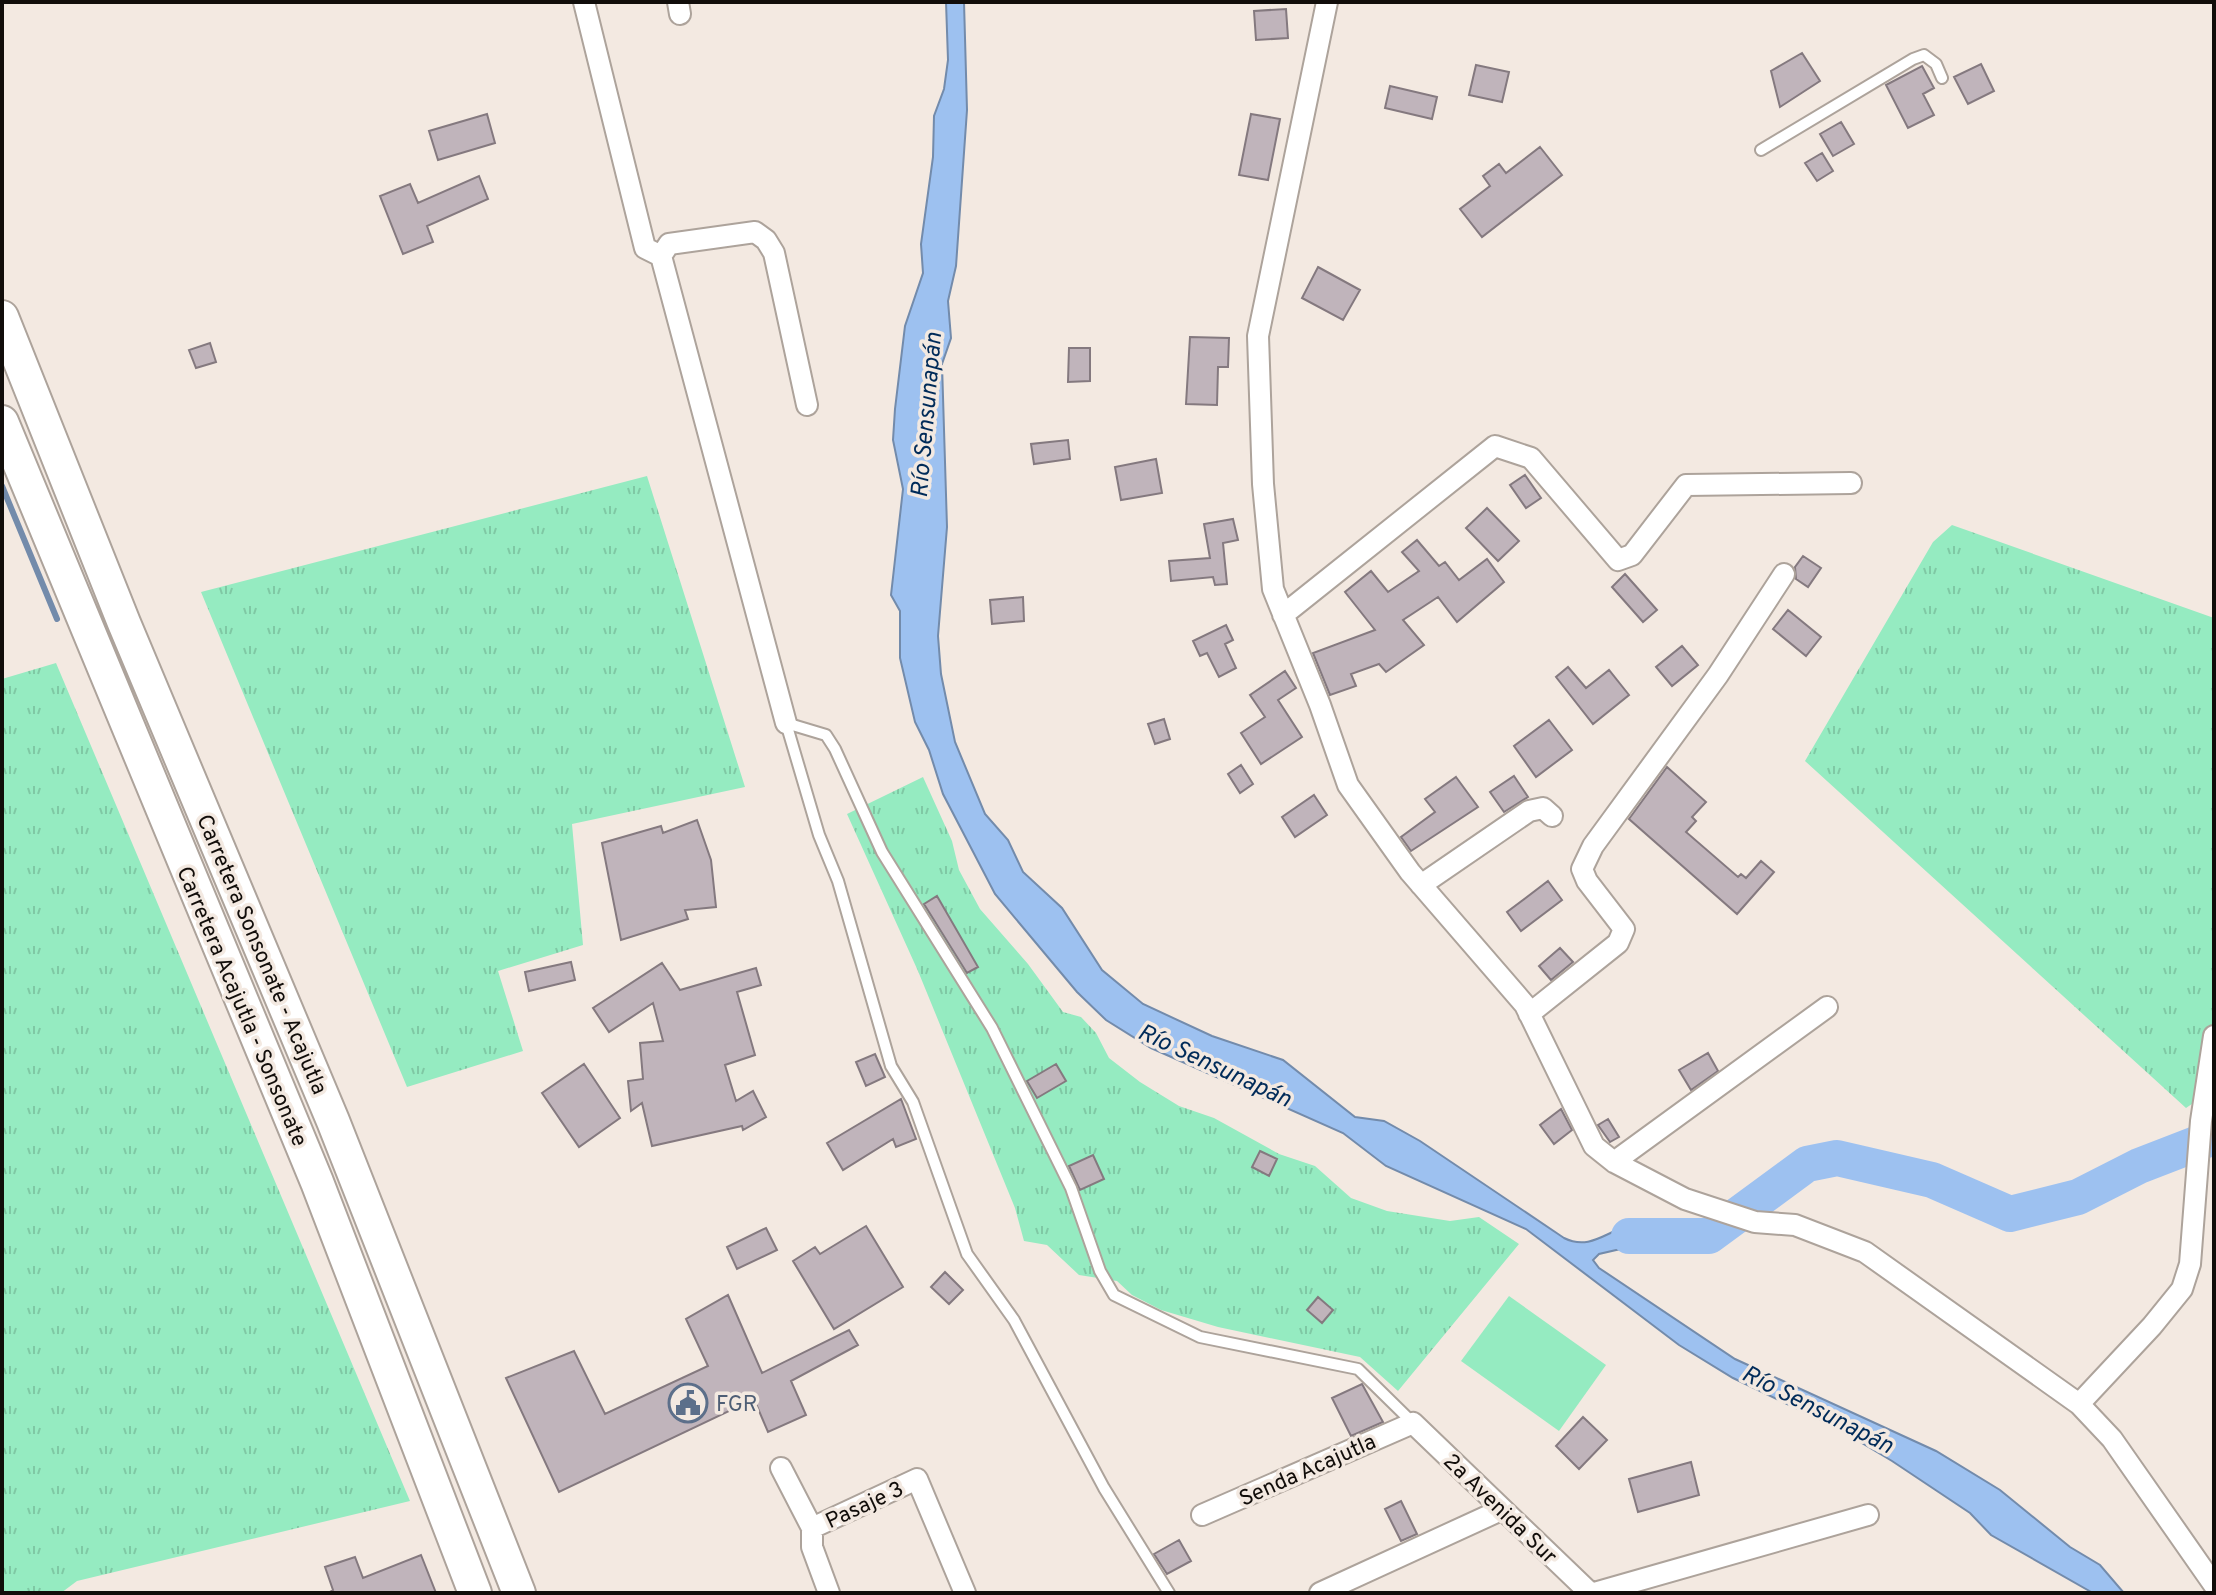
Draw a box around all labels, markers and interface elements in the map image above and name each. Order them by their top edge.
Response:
water label: Río Sensunapán [906,331,950,499]
street label: Carretera Sonsonate - Acajutla [189,811,332,1099]
street label: Carretera Acajutla - Sonsonate [169,863,312,1151]
water label: Río Sensunapán [1133,1018,1296,1116]
water label: Río Sensunapán [1736,1360,1898,1462]
public building icon: FGR [667,1382,709,1424]
place label: FGR [716,1392,757,1419]
street label: Senda Acajutla [1236,1429,1381,1513]
street label: 2a Avenida Sur [1437,1449,1562,1571]
street label: Pasaje 3 [822,1476,908,1536]

